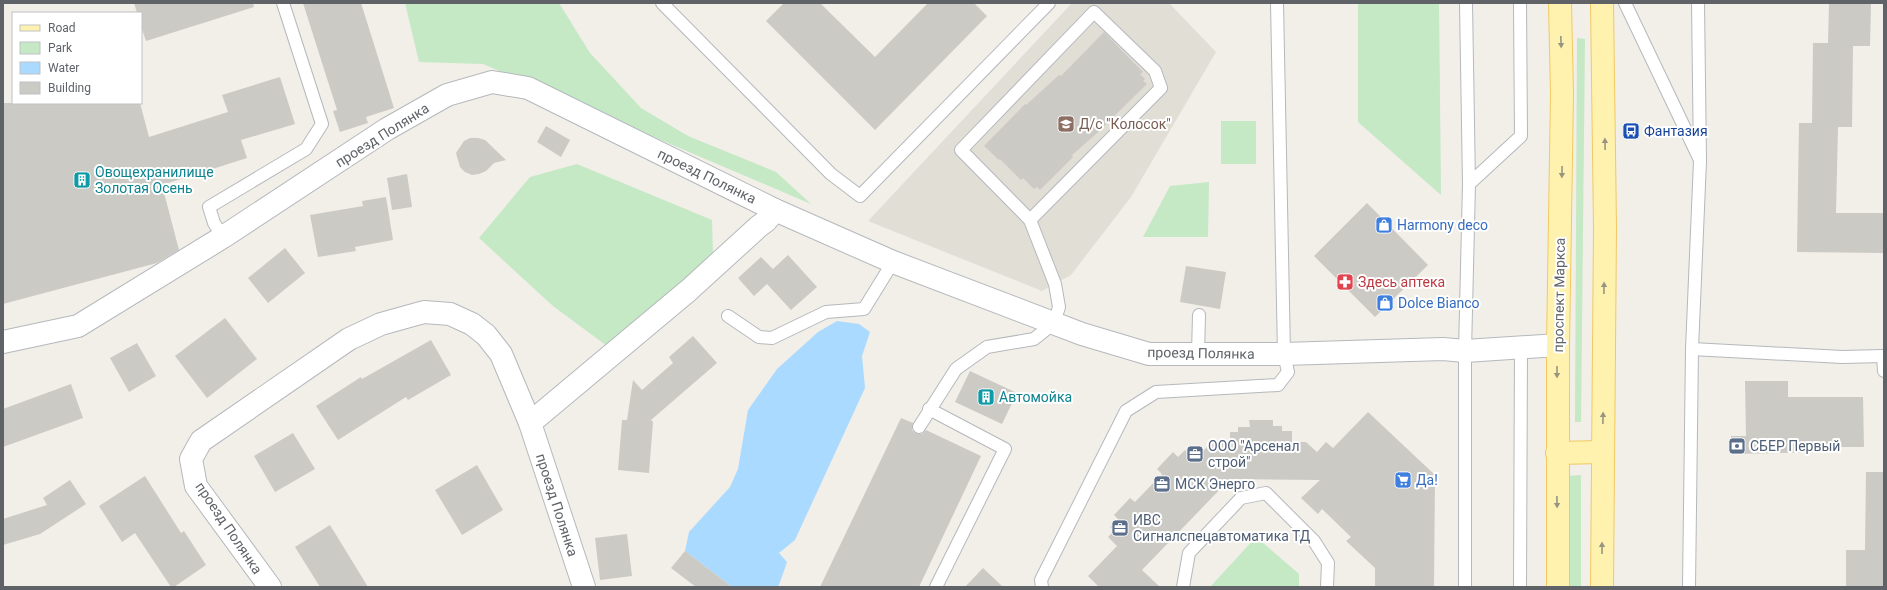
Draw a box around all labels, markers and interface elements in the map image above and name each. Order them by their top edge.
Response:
legend [12,12,142,104]
text: Road [48,21,76,35]
one-way arrow [1558,36,1564,49]
text: Park [48,41,73,55]
text: Water [48,61,79,75]
text: Building [48,81,91,95]
street label: проезд Полянка [332,100,432,170]
school or university icon: Д/с "Колосок" [1056,114,1076,134]
place label: Д/с "Колосок" [1079,116,1171,132]
bus stop icon: Фантазия [1621,121,1641,141]
place label: Фантазия [1644,123,1708,139]
one-way arrow [1601,138,1608,150]
street label: проезд Полянка [655,145,759,207]
place label: Овощехранилище Золотая Осень [95,164,214,196]
one-way arrow [1559,166,1565,179]
building icon: Овощехранилище Золотая Осень [72,170,92,190]
shop icon: Harmony deco [1374,215,1394,235]
place label: Harmony deco [1397,217,1488,233]
street label: проспект Маркса [1550,238,1568,352]
pharmacy icon: Здесь аптека [1335,272,1355,292]
place label: Здесь аптека [1358,274,1445,290]
one-way arrow [1601,281,1607,294]
shop icon: Dolce Bianco [1375,293,1395,313]
place label: Dolce Bianco [1398,295,1480,311]
street label: проезд Полянка [1147,344,1255,362]
one-way arrow [1554,366,1560,379]
building icon: Автомойка [976,387,996,407]
place label: Автомойка [999,389,1072,405]
one-way arrow [1600,411,1606,424]
bank icon: СБЕР Первый [1727,436,1747,456]
place label: ООО "Арсенал строй" [1208,438,1300,470]
place label: СБЕР Первый [1750,438,1840,454]
office icon: ООО "Арсенал строй" [1185,444,1205,464]
street label: проезд Полянка [533,452,581,558]
supermarket icon: Да! [1393,470,1413,490]
place label: Да! [1416,472,1438,488]
office icon: МСК Энерго [1152,474,1172,494]
place label: МСК Энерго [1175,476,1255,492]
street label: проезд Полянка [192,479,266,577]
one-way arrow [1554,496,1560,509]
place label: ИВС Сигналспецавтоматика ТД [1133,512,1311,544]
office icon: ИВС Сигналспецавтоматика ТД [1110,518,1130,538]
one-way arrow [1599,541,1605,554]

